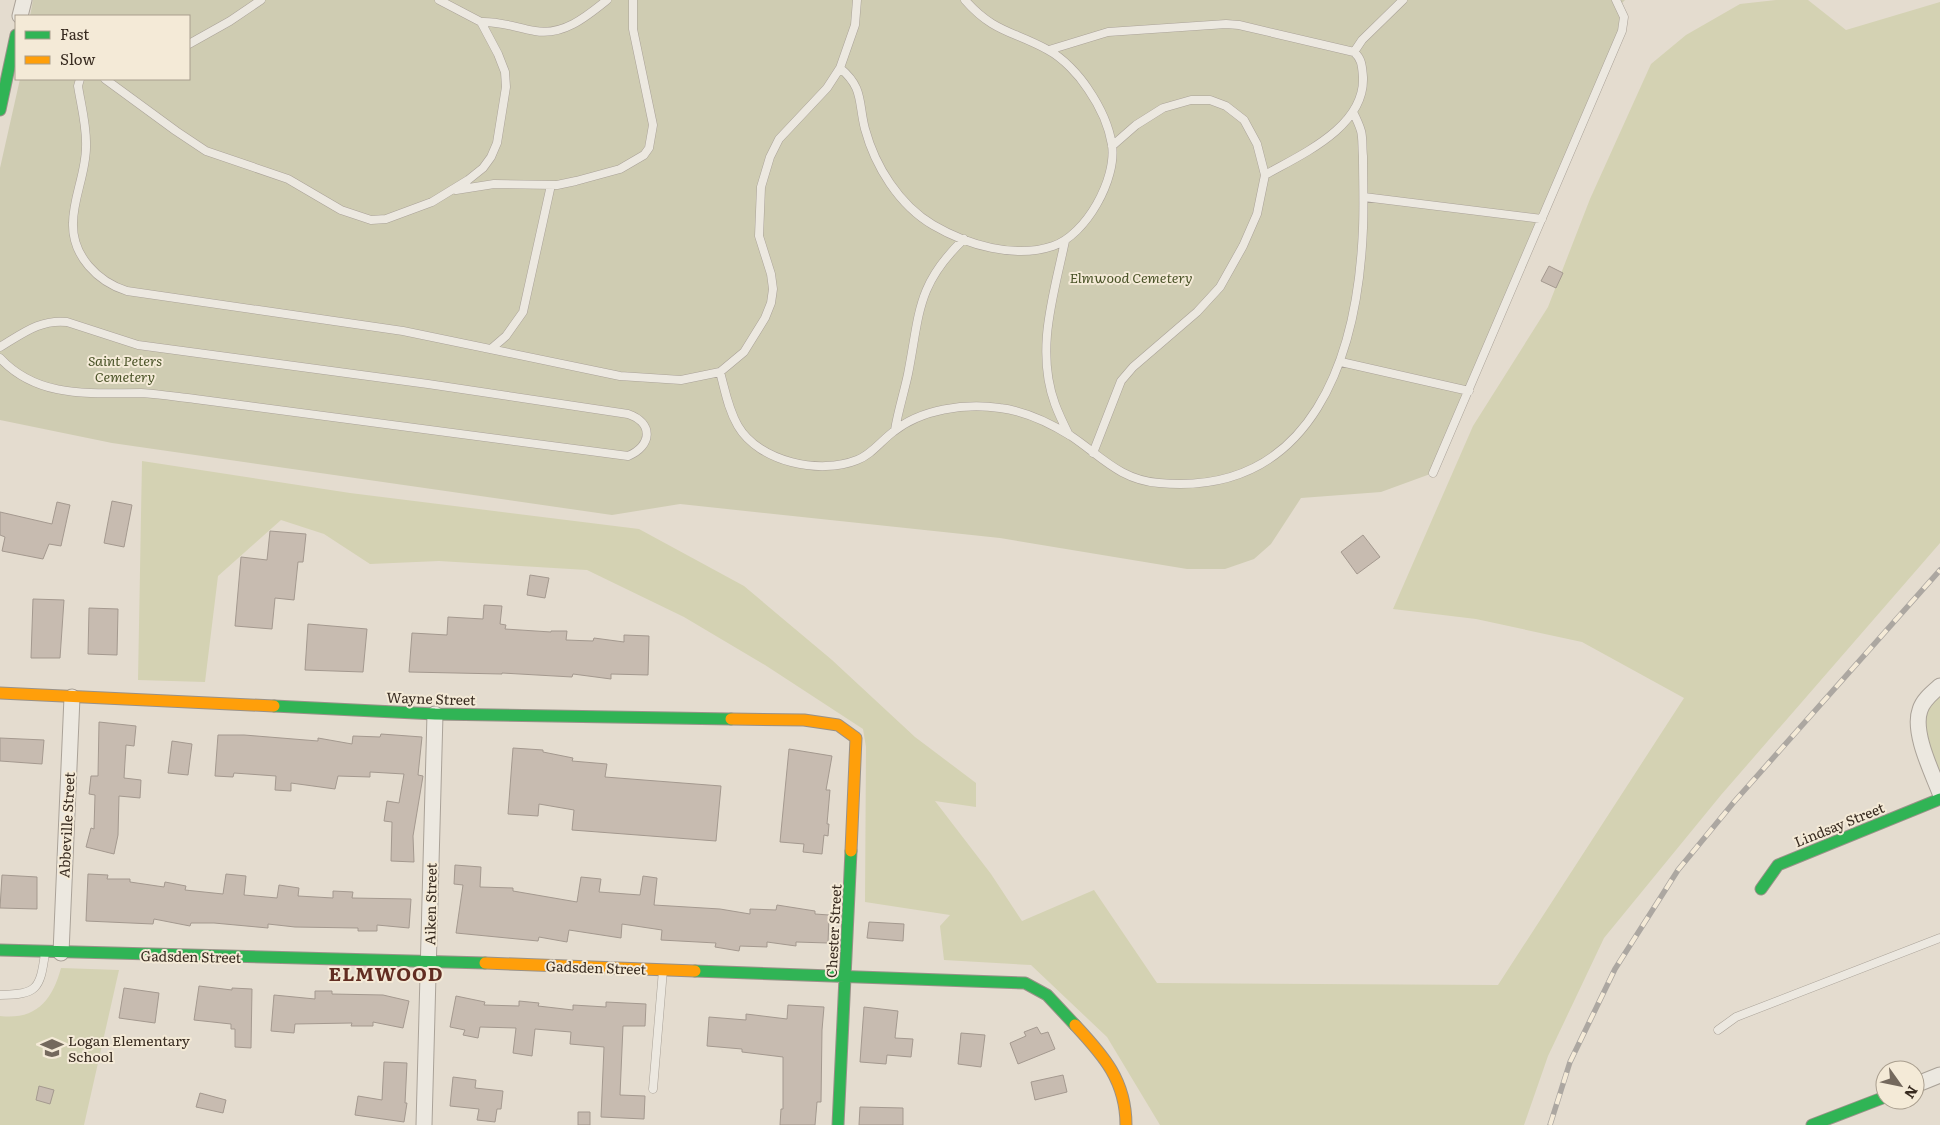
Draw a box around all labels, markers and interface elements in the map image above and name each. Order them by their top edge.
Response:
legend [15,15,190,80]
text: Fast [60,22,89,45]
text: Slow [60,47,95,70]
park label: Elmwood Cemetery [1069,267,1193,287]
park label: Saint Peters Cemetery [88,350,162,386]
street label: Wayne Street [386,686,476,710]
street label: Abbeville Street [53,771,79,878]
street label: Lindsay Street [1791,797,1887,851]
street label: Aiken Street [419,862,441,945]
street label: Chester Street [821,883,845,979]
street label: Gadsden Street [141,945,242,967]
street label: Gadsden Street [545,955,647,979]
district label: ELMWOOD [329,959,444,987]
place label: Logan Elementary School [68,1030,191,1066]
school or university icon: Logan Elementary School [39,1035,65,1061]
north arrow [1875,1060,1925,1110]
text: N [1900,1082,1923,1103]

